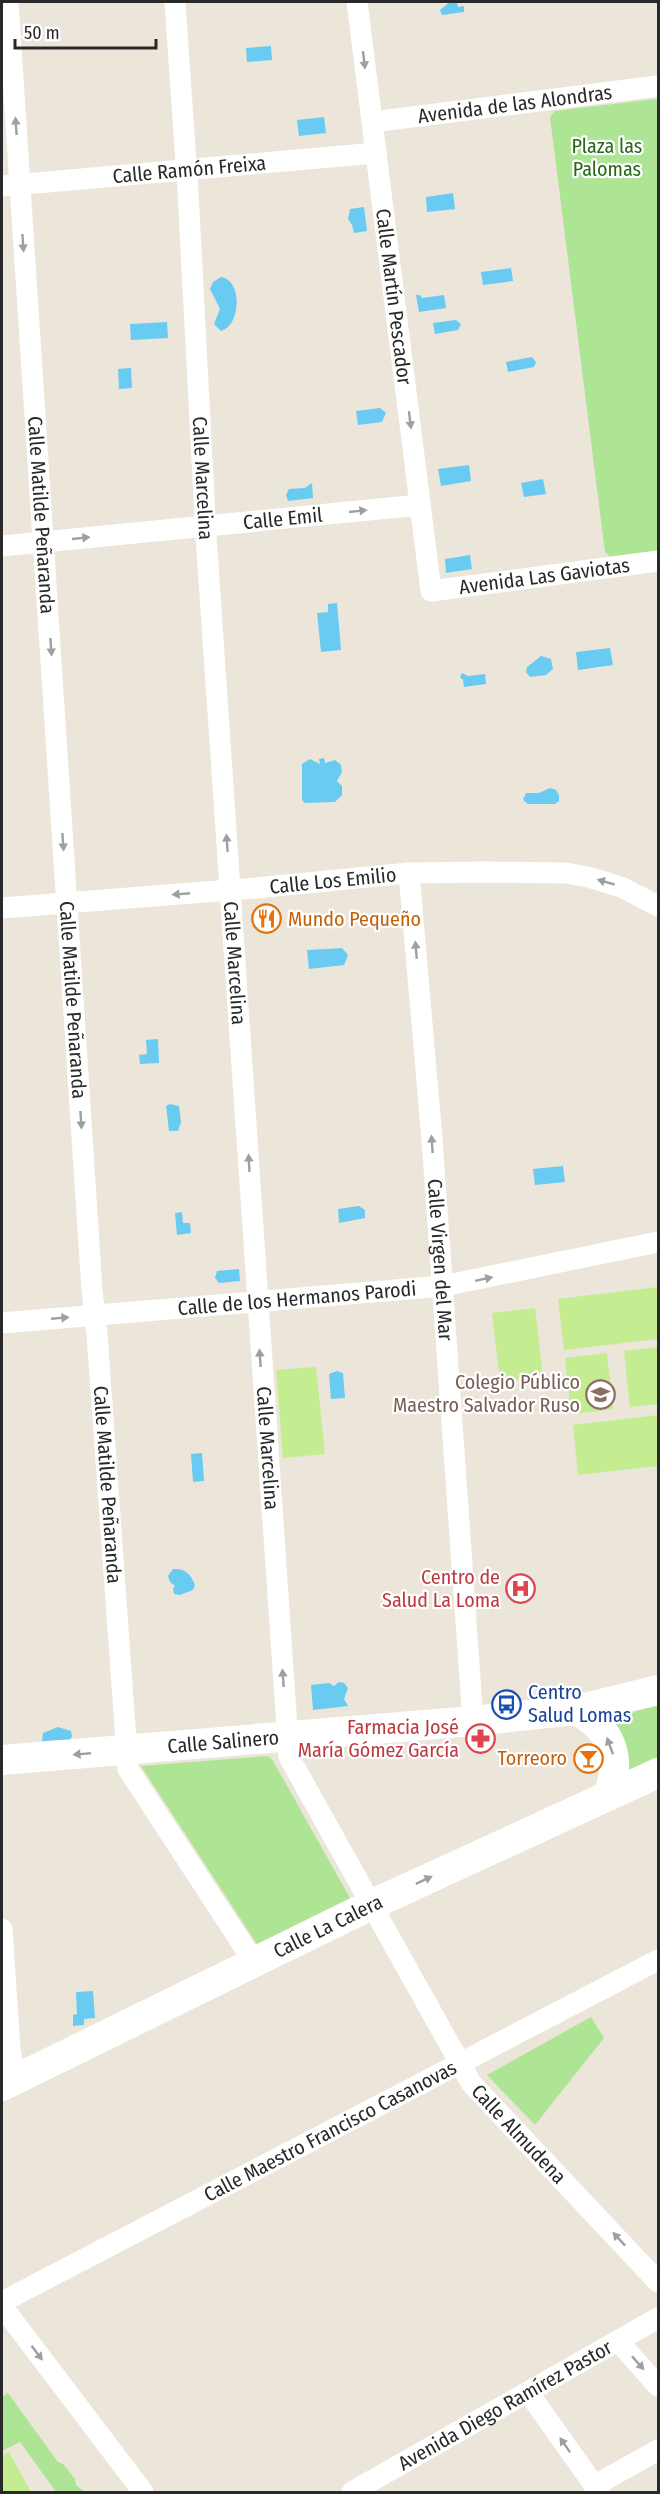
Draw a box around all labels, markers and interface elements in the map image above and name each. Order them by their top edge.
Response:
scale bar [15,12,156,50]
text: 50 m [24,22,60,44]
one-way arrow [360,50,369,69]
street label: Avenida de las Alondras [416,80,613,128]
one-way arrow [11,117,20,136]
park label: Plaza las Palomas [572,134,642,181]
street label: Calle Ramón Freixa [112,151,267,188]
street label: Calle Martín Pescador [371,207,417,386]
one-way arrow [18,233,28,252]
one-way arrow [405,410,414,429]
street label: Calle Matilde Peñaranda [23,415,60,615]
street label: Calle Marcelina [188,416,218,541]
street label: Calle Emil [242,503,323,534]
one-way arrow [349,506,368,516]
one-way arrow [71,533,90,543]
street label: Avenida Las Gaviotas [458,553,631,599]
one-way arrow [46,638,55,657]
one-way arrow [59,832,68,851]
one-way arrow [222,834,232,853]
street label: Calle Los Emilio [268,862,397,899]
one-way arrow [596,876,615,886]
one-way arrow [172,889,191,899]
street label: Calle Matilde Peñaranda [55,900,92,1100]
street label: Calle Marcelina [219,900,251,1026]
restaurant icon: Mundo Pequeño [251,903,283,935]
place label: Mundo Pequeño [288,907,421,931]
one-way arrow [411,940,421,959]
one-way arrow [76,1111,86,1130]
one-way arrow [428,1134,437,1153]
one-way arrow [244,1154,254,1173]
street label: Calle Virgen del Mar [423,1178,458,1342]
one-way arrow [475,1274,494,1283]
street label: Calle de los Hermanos Parodi [177,1276,417,1320]
one-way arrow [50,1313,69,1323]
one-way arrow [256,1349,265,1368]
place label: Colegio Público Maestro Salvador Ruso [393,1370,580,1417]
school or university icon: Colegio Público Maestro Salvador Ruso [585,1378,617,1410]
street label: Calle Matilde Peñaranda [89,1385,127,1584]
street label: Calle Marcelina [252,1385,284,1511]
place label: Centro de Salud La Loma [382,1565,500,1612]
hospital icon: Centro de Salud La Loma [505,1573,537,1605]
one-way arrow [278,1669,287,1688]
place label: Centro Salud Lomas [528,1680,631,1727]
bus stop icon: Centro Salud Lomas [491,1688,523,1720]
place label: Farmacia José María Gómez García [298,1715,459,1762]
pharmacy icon: Farmacia José María Gómez García [464,1723,496,1755]
street label: Calle Salinero [166,1725,280,1758]
one-way arrow [604,1737,614,1755]
bar icon: Torreoro [572,1742,604,1774]
place label: Torreoro [498,1746,567,1770]
one-way arrow [72,1749,91,1758]
one-way arrow [416,1876,433,1885]
street label: Calle La Calera [269,1889,386,1963]
street label: Calle Maestro Francisco Casanovas [200,2055,460,2207]
street label: Calle Almudena [467,2079,571,2189]
one-way arrow [612,2232,626,2246]
street label: Avenida Diego Ramírez Pastor [394,2335,616,2475]
one-way arrow [31,2345,43,2361]
one-way arrow [631,2355,644,2370]
one-way arrow [559,2437,571,2453]

